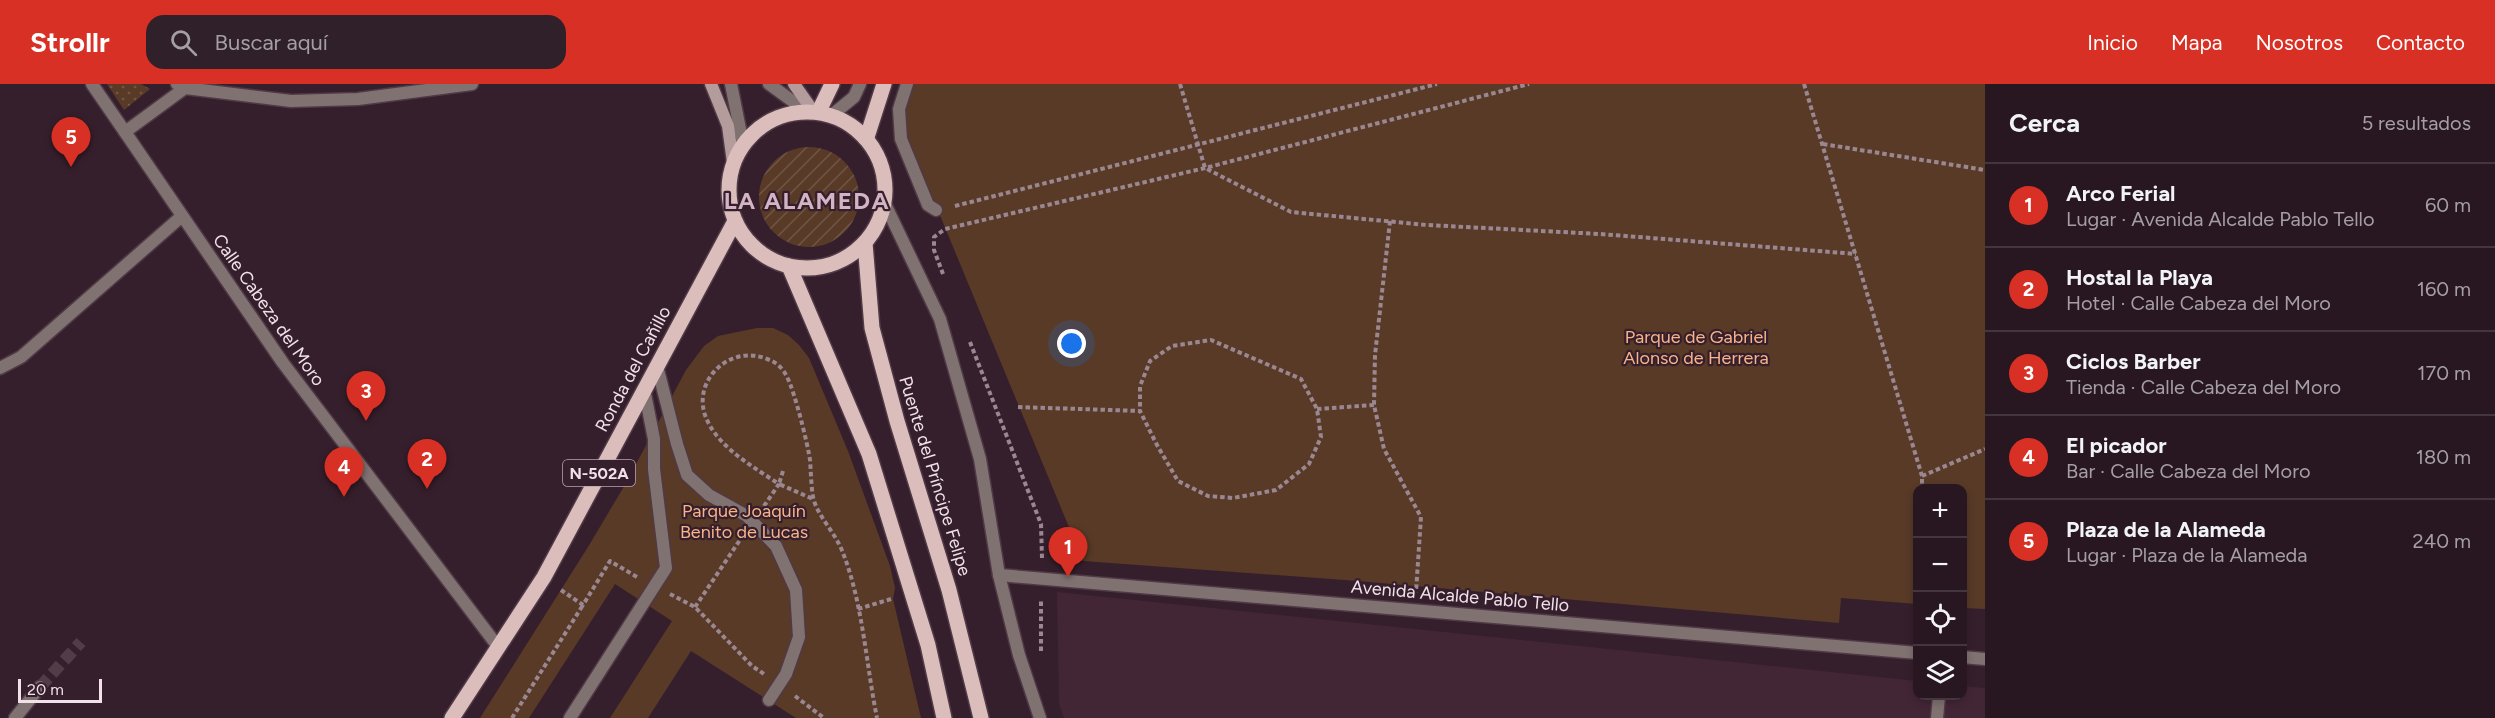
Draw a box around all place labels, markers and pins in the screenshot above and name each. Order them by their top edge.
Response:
pin: 5 [52,118,90,167]
pin: 3 [346,372,386,421]
pin: 2 [408,440,446,489]
pin: 4 [324,448,364,497]
pin: 1 [1048,528,1088,577]

